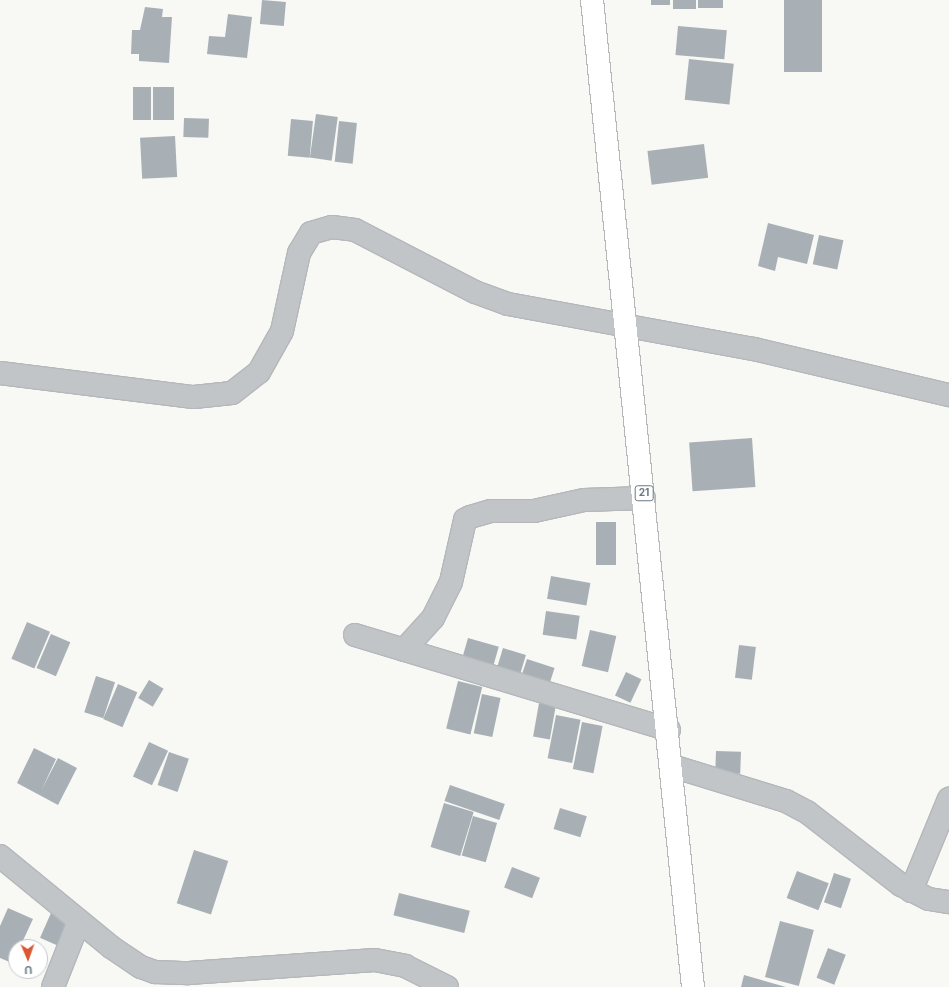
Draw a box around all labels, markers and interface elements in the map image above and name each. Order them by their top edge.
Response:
road number: 21 [634,485,654,501]
north arrow [8,939,48,979]
text: U [24,963,33,977]

